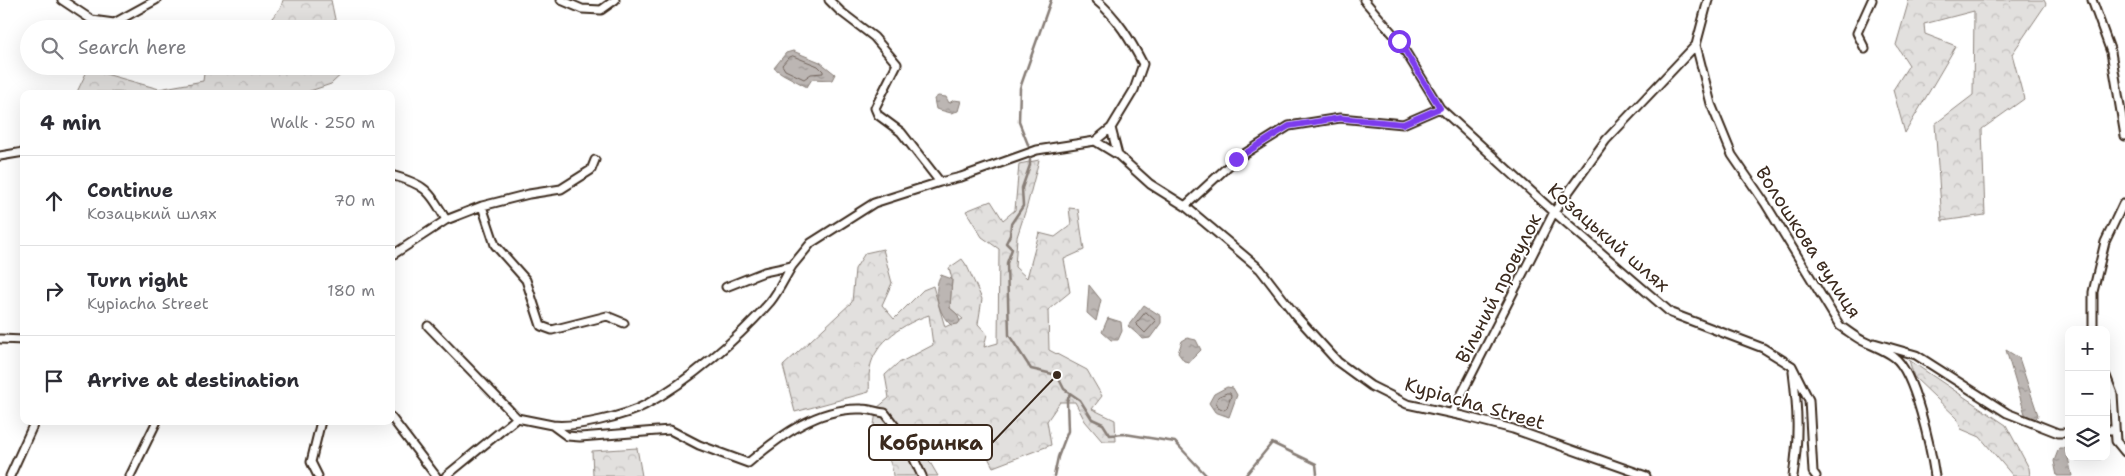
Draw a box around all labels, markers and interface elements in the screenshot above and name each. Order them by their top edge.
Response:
search box [20,20,395,75]
route start [1388,30,1411,53]
icon: search [38,34,66,62]
text: Search here [78,35,187,60]
text: 4 min [40,109,101,137]
text: Walk · 250 m [270,112,375,133]
route end [1225,148,1248,171]
street label: Волошкова вулиця [1750,161,1867,323]
street label: Козацький шлях [1542,177,1675,297]
text: Continue [87,178,173,203]
icon: ahead [40,187,68,215]
text: 70 m [334,190,375,211]
text: Козацький шлях [87,203,217,224]
street label: Вільний провулок [1450,209,1547,367]
text: Turn right [87,268,188,293]
icon: right [40,277,68,305]
text: 180 m [327,280,375,301]
text: Kypiacha Street [87,293,209,314]
map controls [2065,326,2110,461]
button: + [2065,326,2110,371]
icon: arrive [40,367,68,395]
text: Arrive at destination [87,368,299,393]
button: − [2065,371,2110,416]
street label: Kypiacha Street [1402,372,1548,435]
button: layers [2065,416,2110,461]
callout: Кобринка [869,425,992,460]
text: Кобринка [879,430,983,456]

